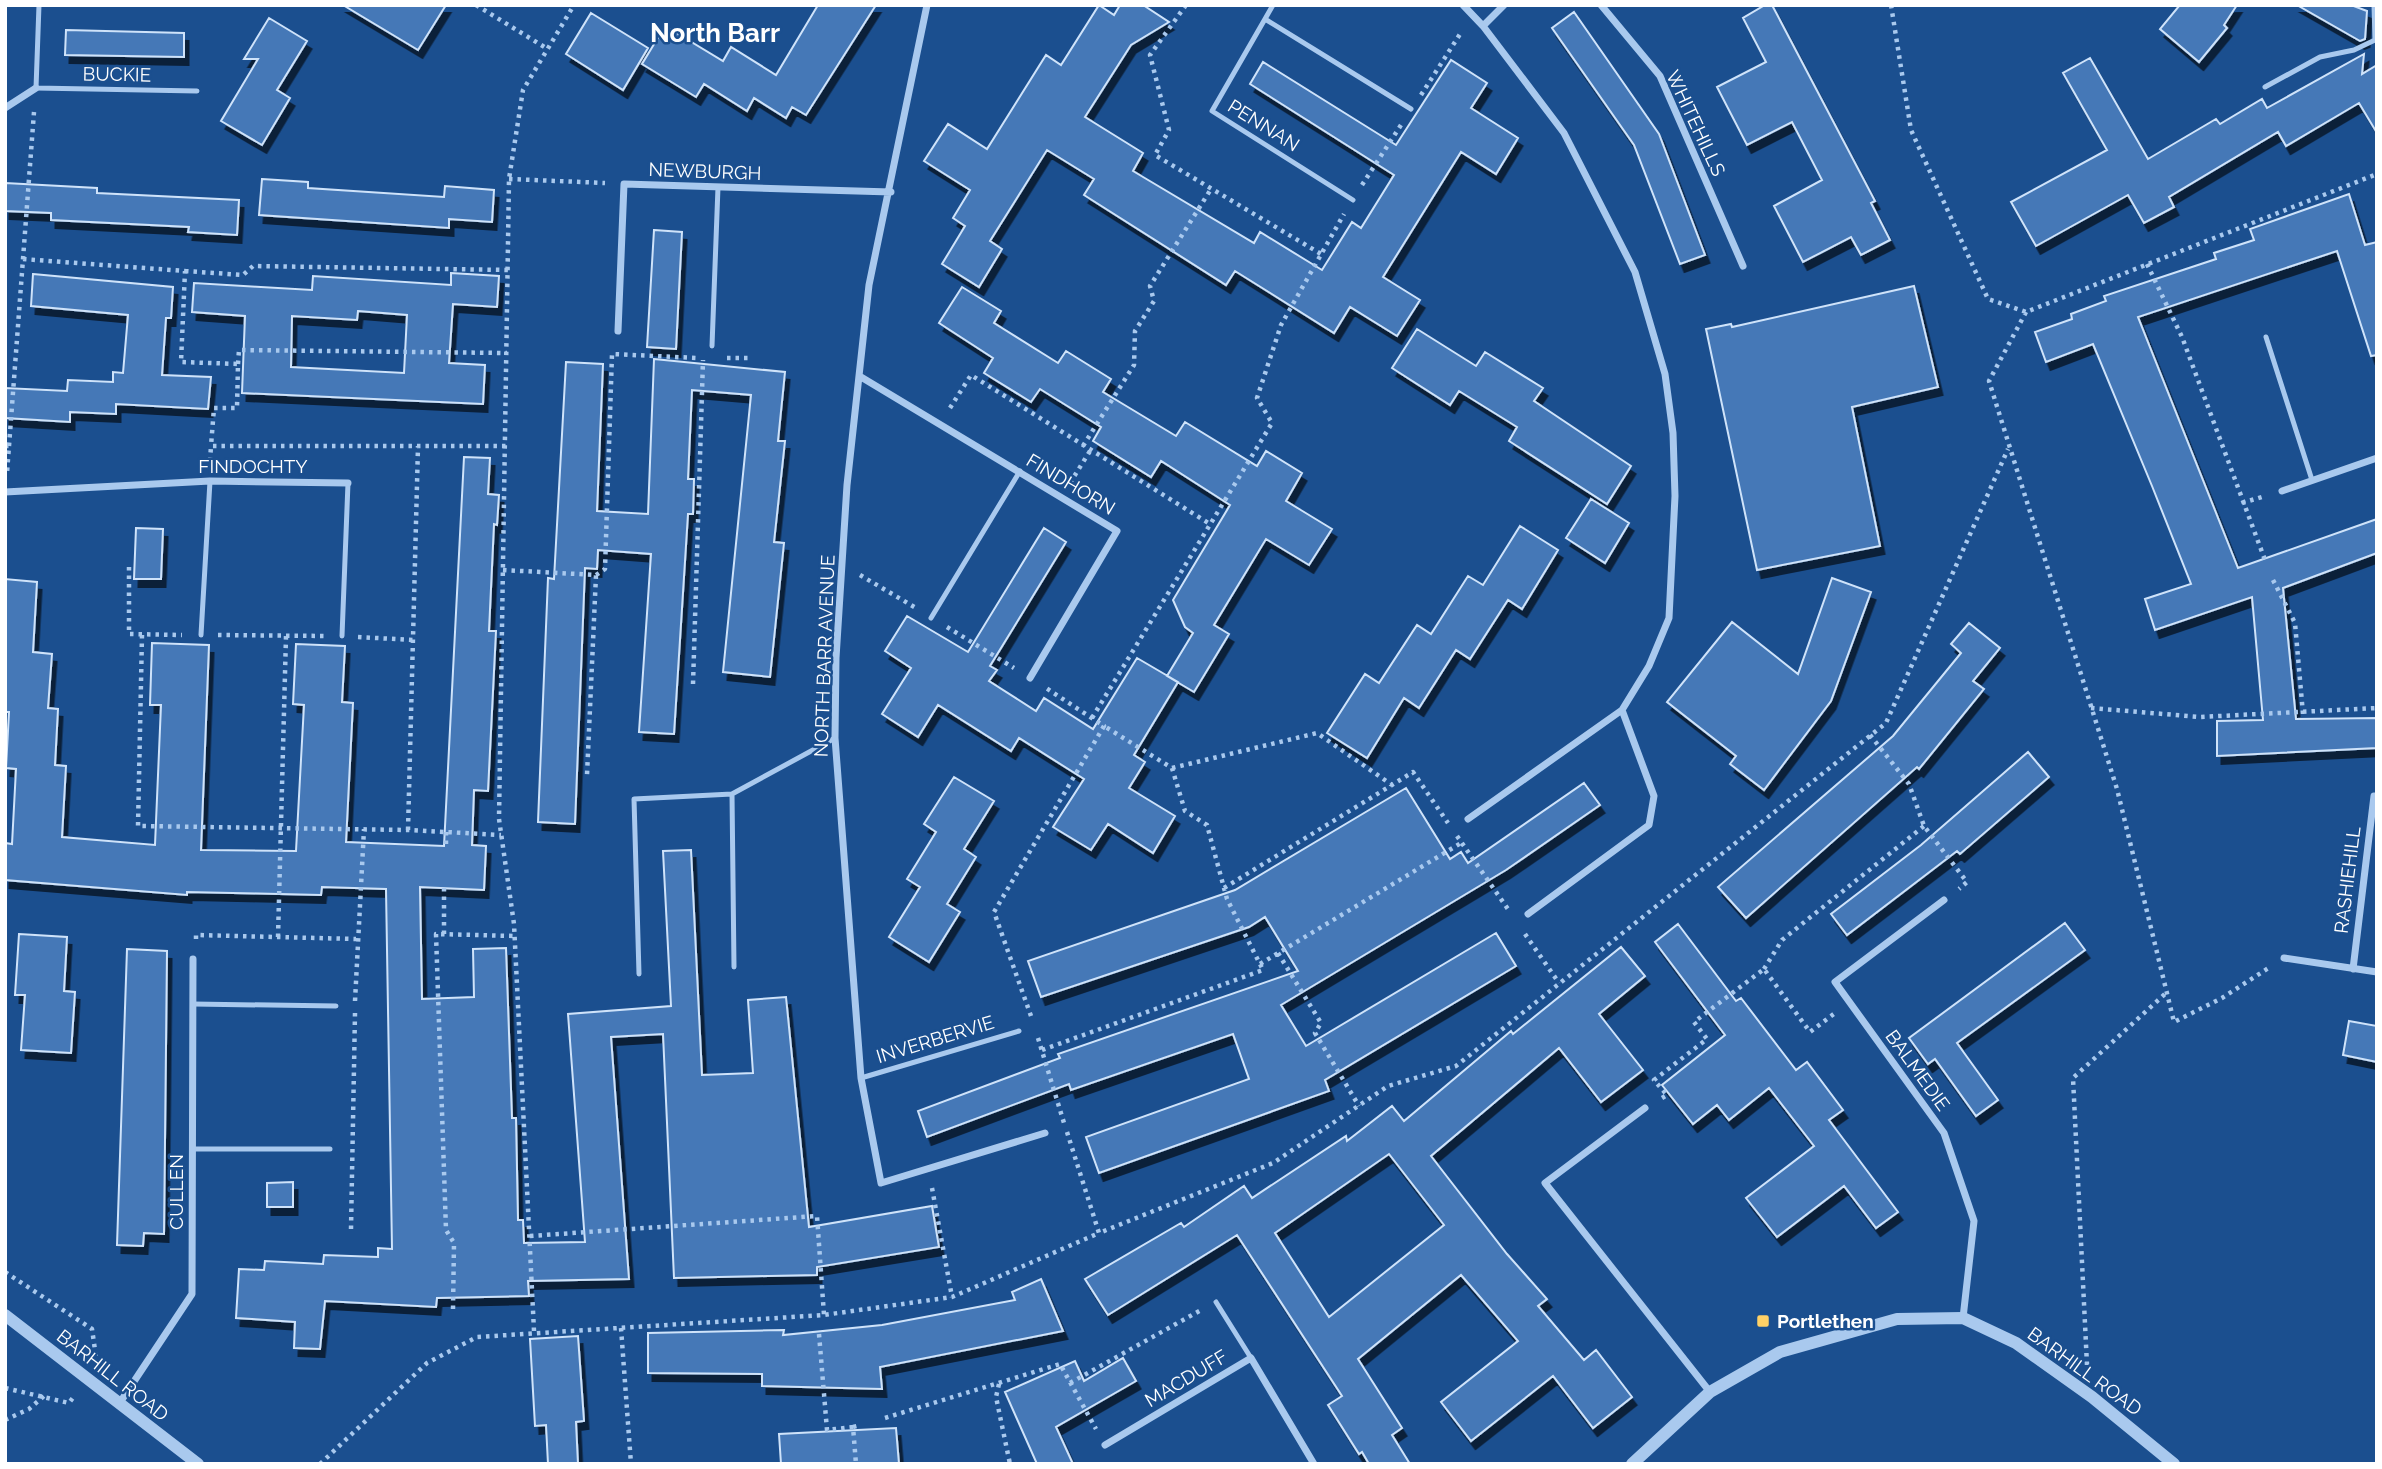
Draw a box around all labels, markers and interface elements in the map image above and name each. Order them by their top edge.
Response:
district label: North Barr [650,18,780,48]
street label: BUCKIE [83,62,151,86]
street label: WHITEHILLS [1662,67,1730,179]
street label: PENNAN [1224,94,1304,156]
street label: NEWBURGH [648,158,762,184]
street label: FINDHORN [1023,449,1119,519]
street label: FINDOCHTY [198,455,308,477]
street label: NORTH BARR AVENUE [809,554,839,758]
street label: RASHIEHILL [2330,825,2364,935]
street label: INVERBERVIE [874,1011,996,1067]
street label: BALMEDIE [1881,1025,1955,1115]
street label: CULLEN [165,1154,187,1230]
place label: Portlethen [1777,1310,1874,1332]
marker: Portlethen [1755,1313,1771,1329]
street label: BARHILL ROAD [2024,1322,2146,1420]
street label: BARHILL ROAD [53,1325,173,1425]
street label: MACDUFF [1141,1345,1231,1411]

